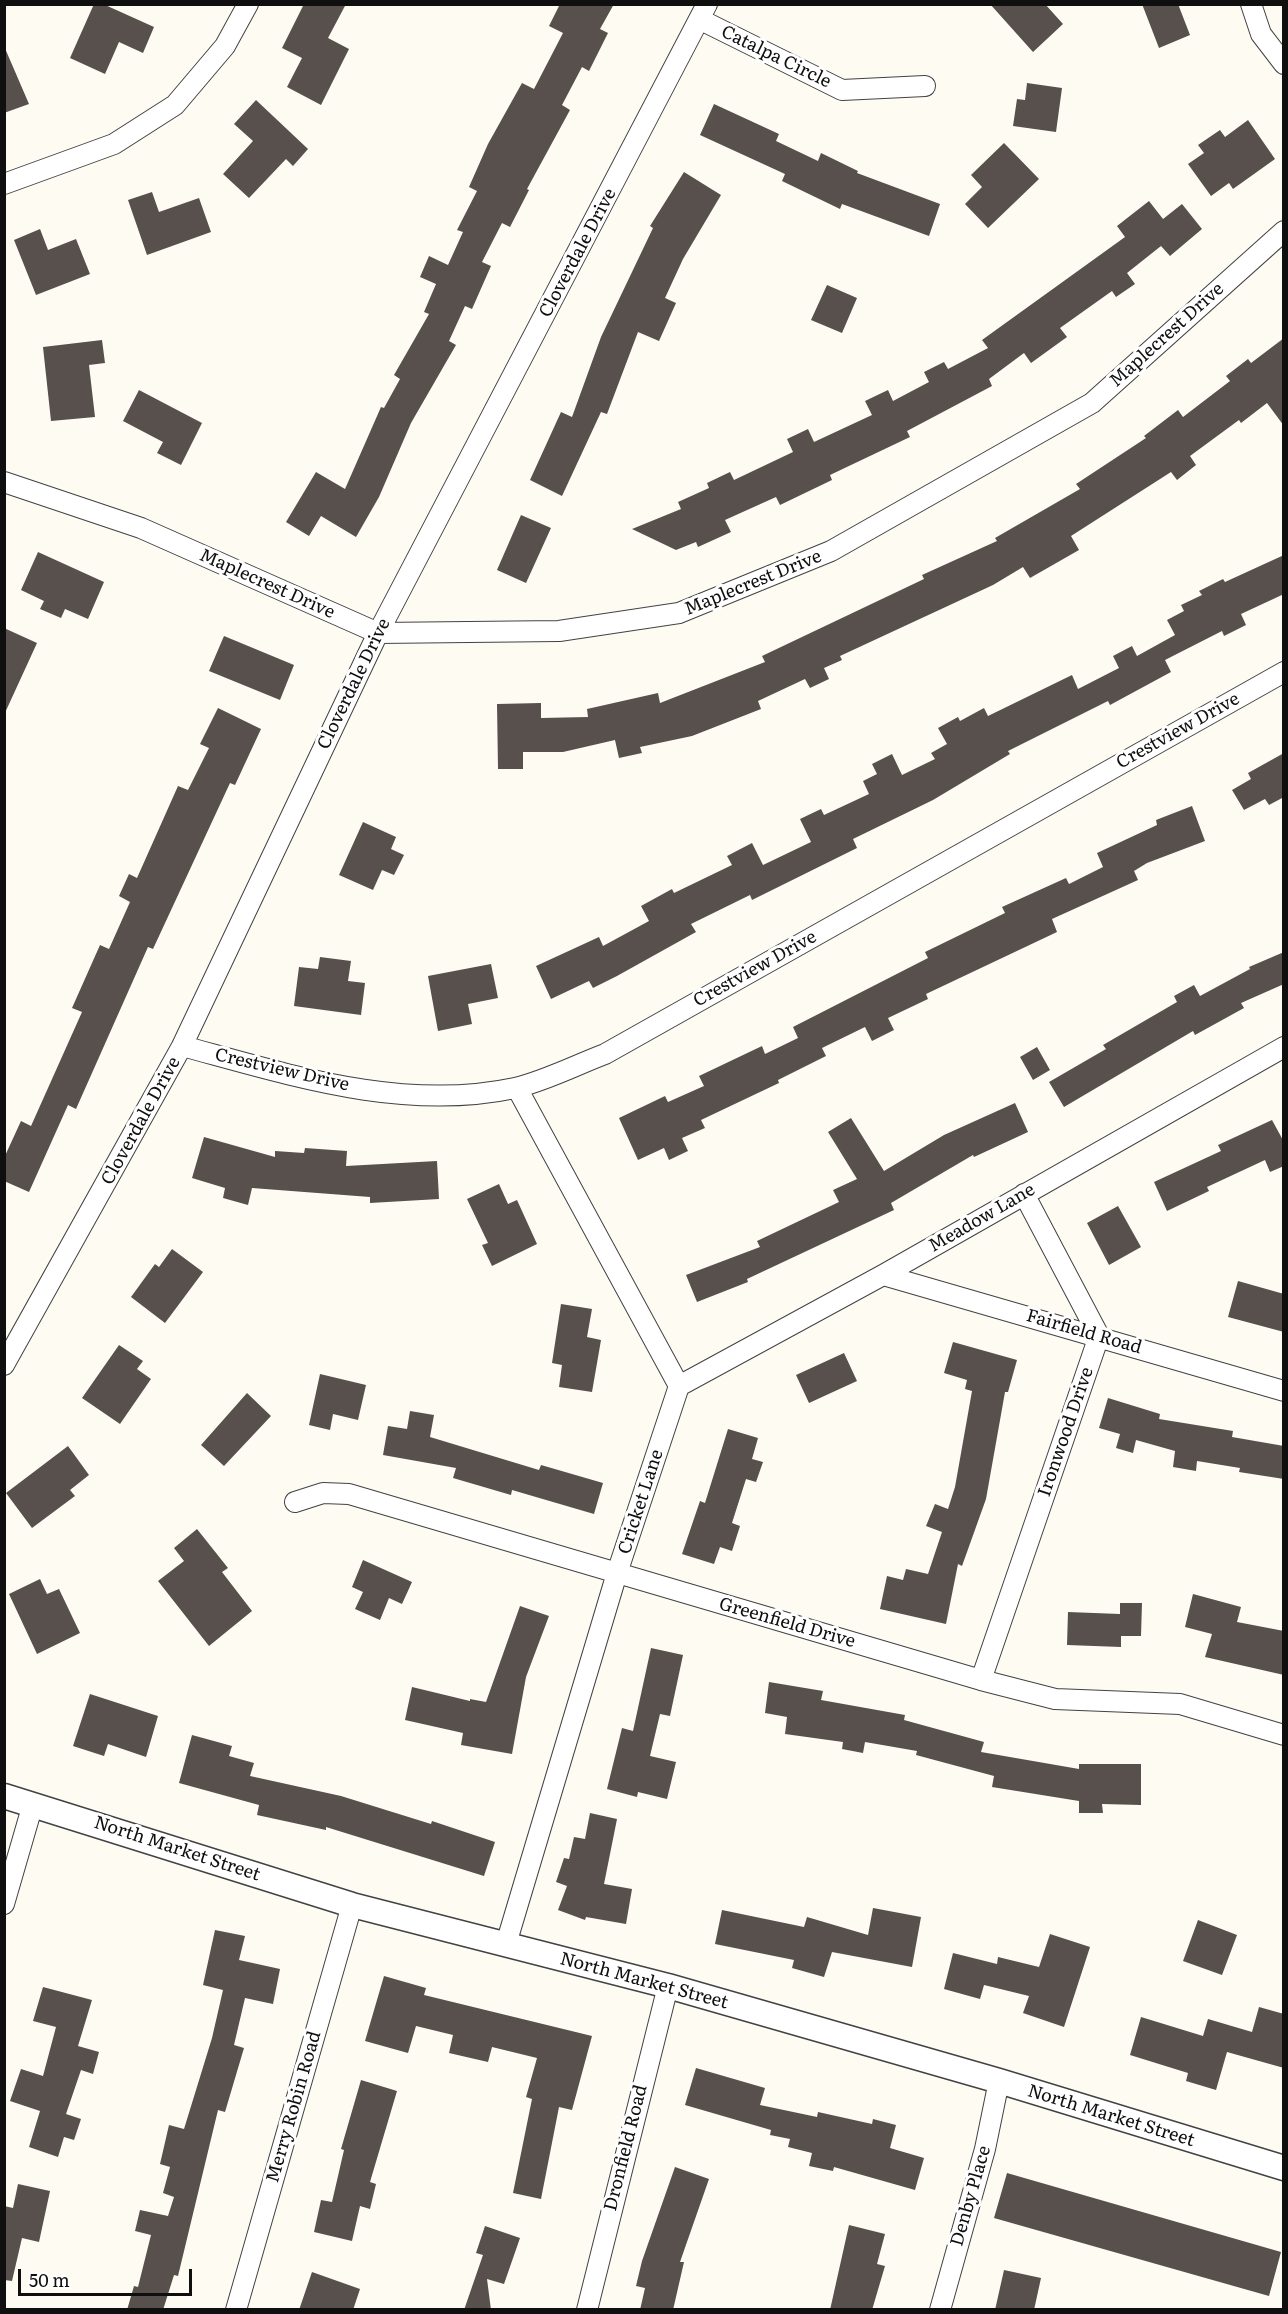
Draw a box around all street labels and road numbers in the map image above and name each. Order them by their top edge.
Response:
street label: Catalpa Circle [717,21,835,93]
street label: Cloverdale Drive [535,185,621,321]
street label: Maplecrest Drive [1106,278,1228,392]
street label: Maplecrest Drive [196,544,338,624]
street label: Maplecrest Drive [681,546,825,620]
street label: Cloverdale Drive [313,615,395,753]
street label: Crestview Drive [1113,688,1243,774]
street label: Crestview Drive [690,926,820,1012]
street label: Crestview Drive [213,1044,351,1096]
street label: Cloverdale Drive [97,1053,185,1189]
street label: Meadow Lane [925,1179,1039,1257]
street label: Fairfield Road [1024,1305,1144,1359]
street label: Ironwood Drive [1034,1364,1098,1500]
street label: Cricket Lane [614,1447,668,1557]
street label: Greenfield Drive [716,1593,858,1653]
street label: North Market Street [91,1812,263,1886]
street label: North Market Street [557,1948,731,2014]
street label: Merry Robin Road [262,2029,326,2185]
street label: North Market Street [1025,2080,1197,2152]
street label: Dronfield Road [600,2083,652,2213]
street label: Denby Place [946,2143,996,2249]

